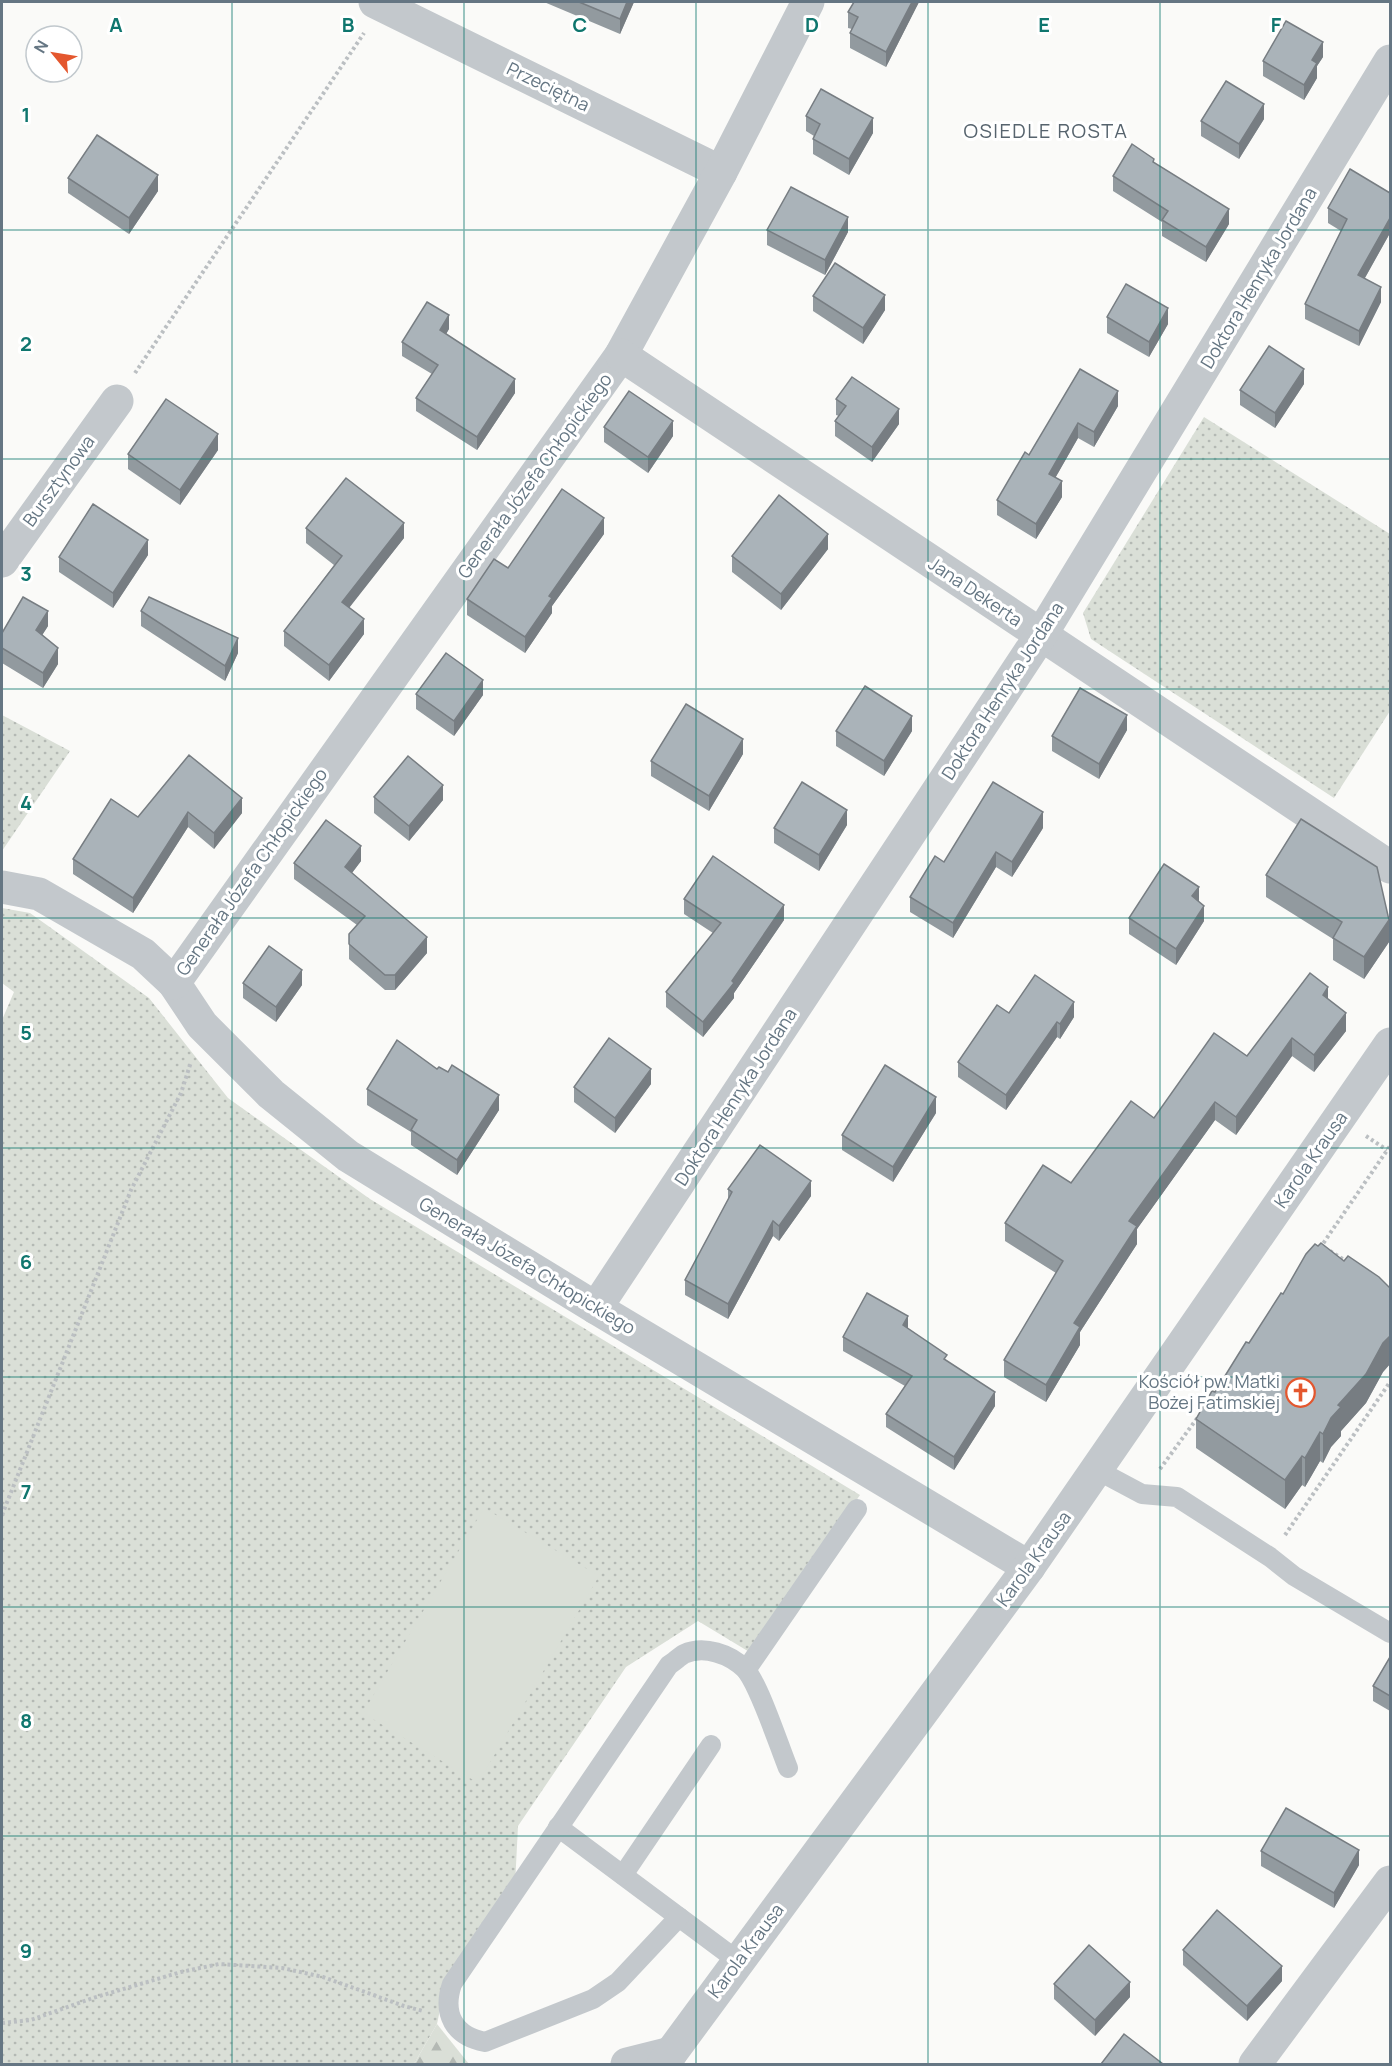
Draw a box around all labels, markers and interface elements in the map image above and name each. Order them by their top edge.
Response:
text: A [109,11,123,38]
text: B [342,11,355,38]
text: C [573,11,587,38]
text: D [805,11,819,38]
text: E [1038,11,1050,38]
text: F [1271,11,1282,38]
north arrow [24,24,84,84]
text: N [29,36,53,57]
street label: Przeciętna [503,56,594,116]
text: 1 [22,101,30,128]
district label: OSIEDLE ROSTA [963,117,1129,144]
street label: Doktora Henryka Jordana [1194,183,1322,372]
text: 2 [20,330,32,357]
street label: Generała Józefa Chłopickiego [452,368,617,583]
street label: Bursztynowa [17,430,99,531]
street label: Jana Dekerta [924,551,1027,631]
text: 3 [20,560,32,587]
street label: Doktora Henryka Jordana [936,597,1069,784]
street label: Generała Józefa Chłopickiego [170,763,332,980]
text: 4 [20,789,32,816]
street label: Doktora Henryka Jordana [669,1003,802,1190]
text: 5 [20,1019,32,1046]
street label: Karola Krausa [1268,1107,1352,1212]
street label: Generała Józefa Chłopickiego [415,1191,640,1339]
text: 6 [20,1248,32,1275]
place label: Kościół pw. Matki Bożej Fatimskiej [1139,1369,1280,1414]
church icon: Kościół pw. Matki Bożej Fatimskiej [1285,1376,1317,1408]
text: 7 [21,1478,31,1505]
street label: Karola Krausa [990,1506,1076,1611]
text: 8 [20,1707,32,1734]
street label: Karola Krausa [702,1898,789,2003]
text: 9 [20,1937,32,1964]

